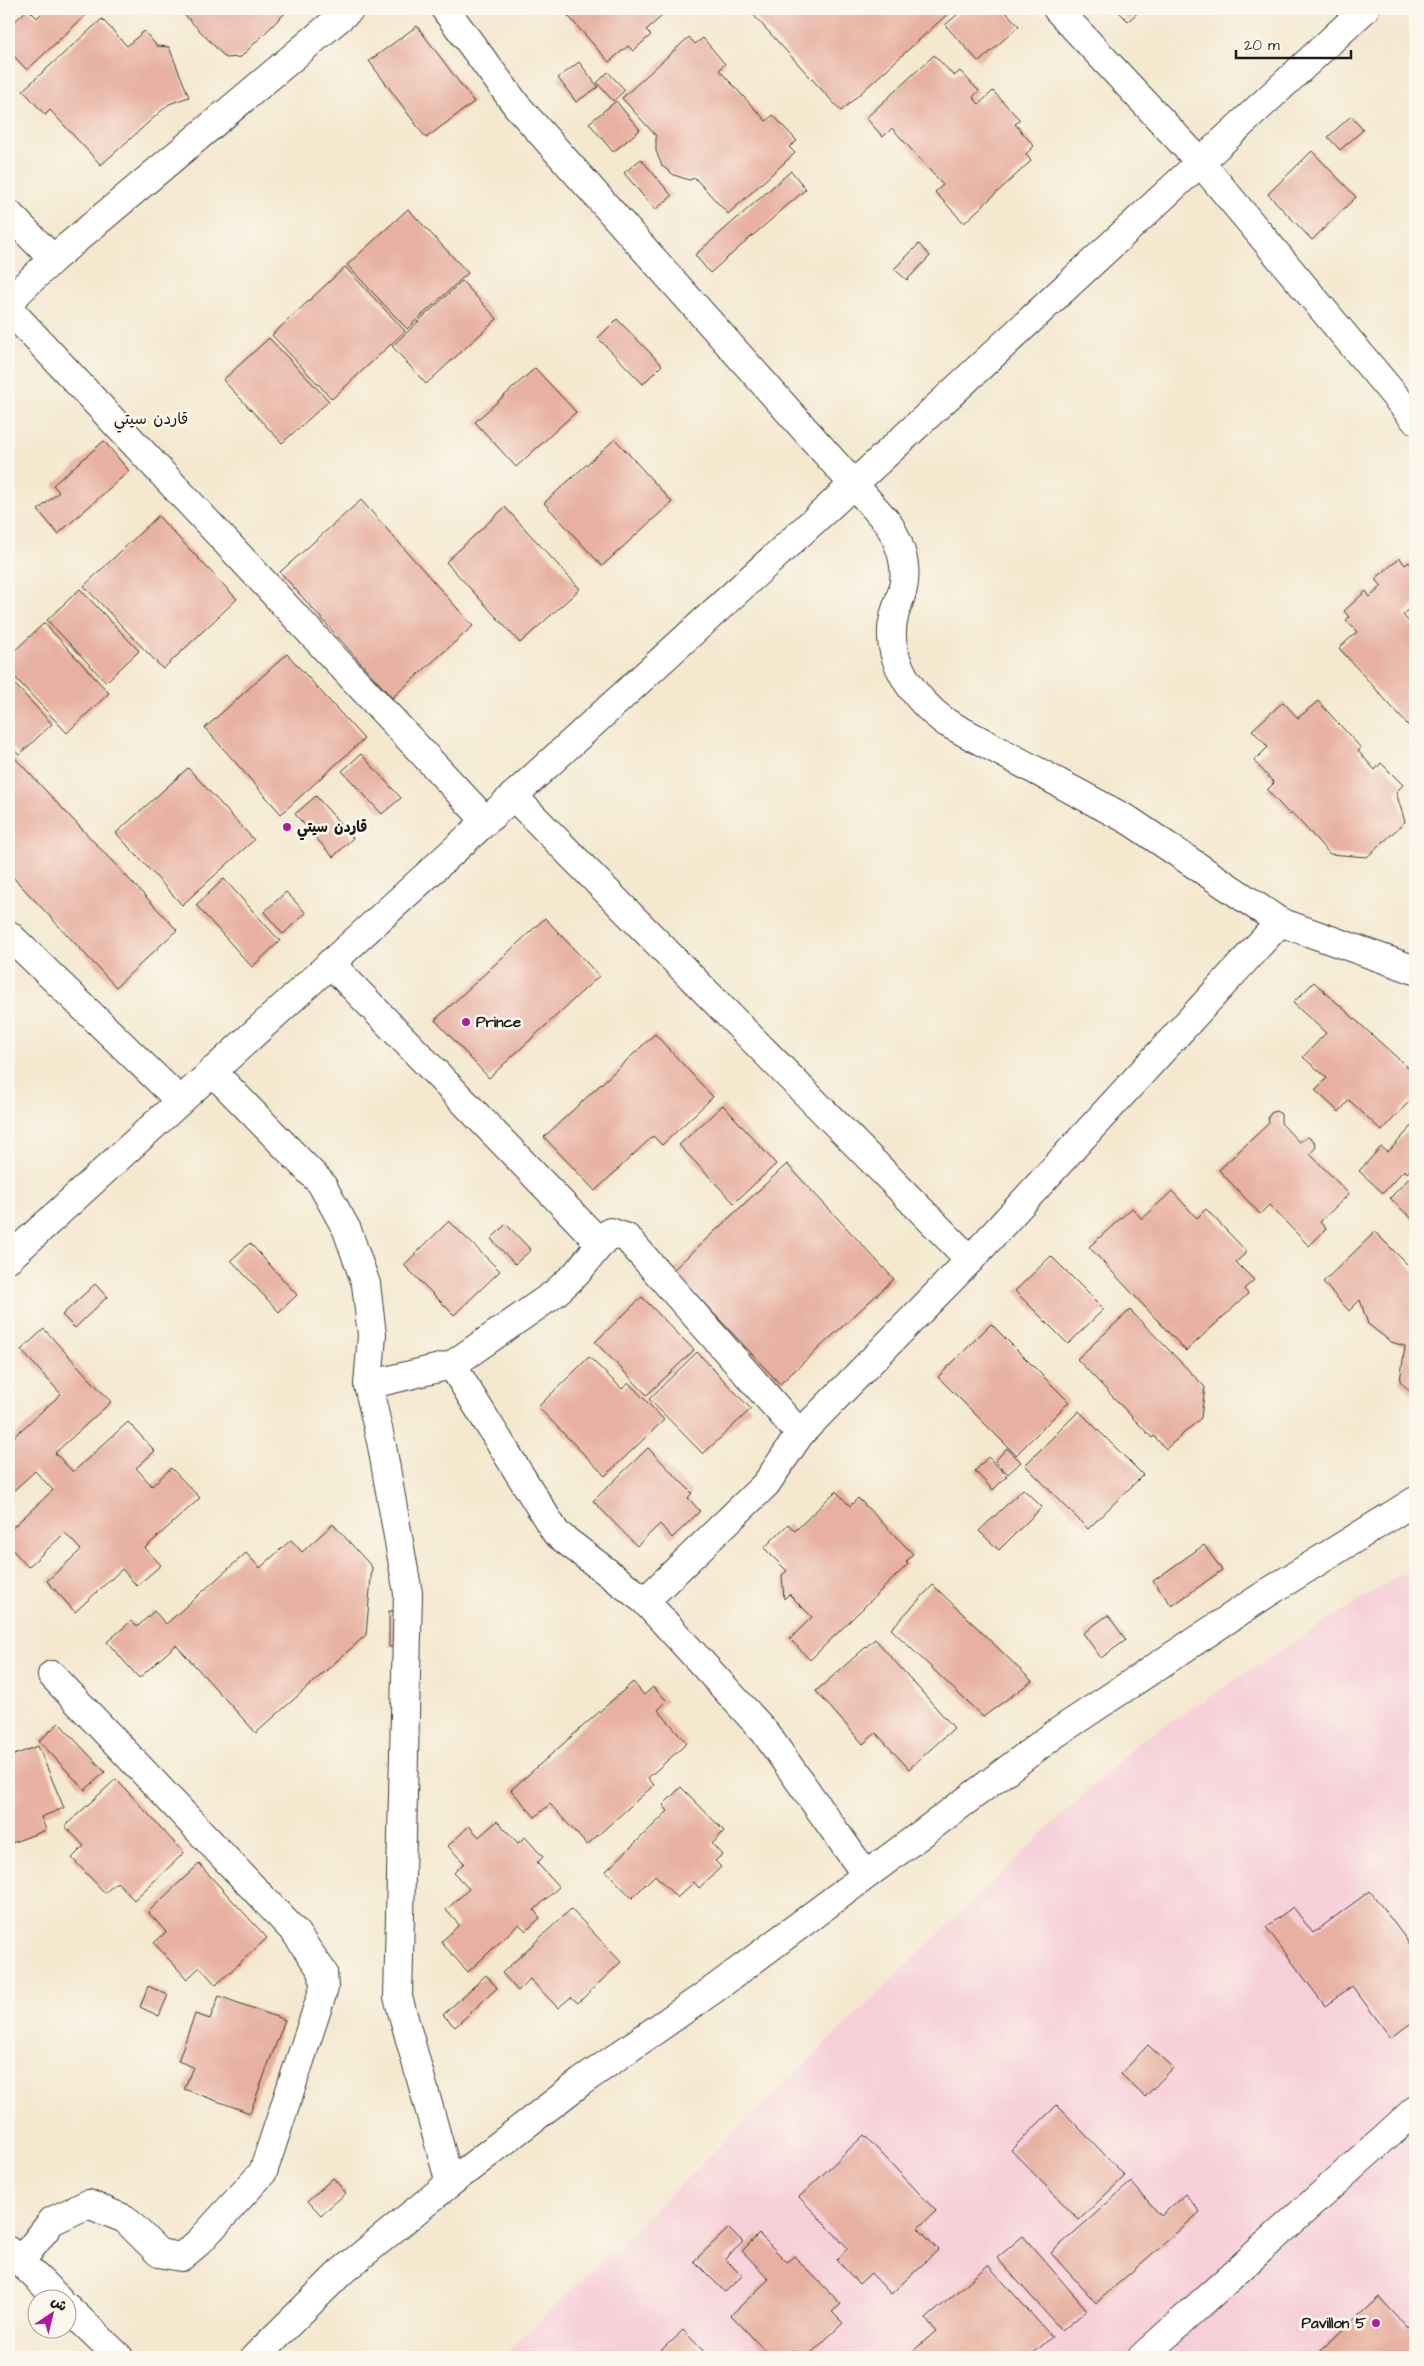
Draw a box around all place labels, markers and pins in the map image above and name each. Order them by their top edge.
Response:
place label: قاردن سيتي [297,817,367,841]
marker: قاردن سيتي [281,821,293,833]
place label: Prince [476,1012,521,1033]
marker: Prince [460,1016,472,1028]
place label: Pavillon 5 [1301,2313,1366,2334]
marker: Pavillon 5 [1370,2317,1382,2329]

